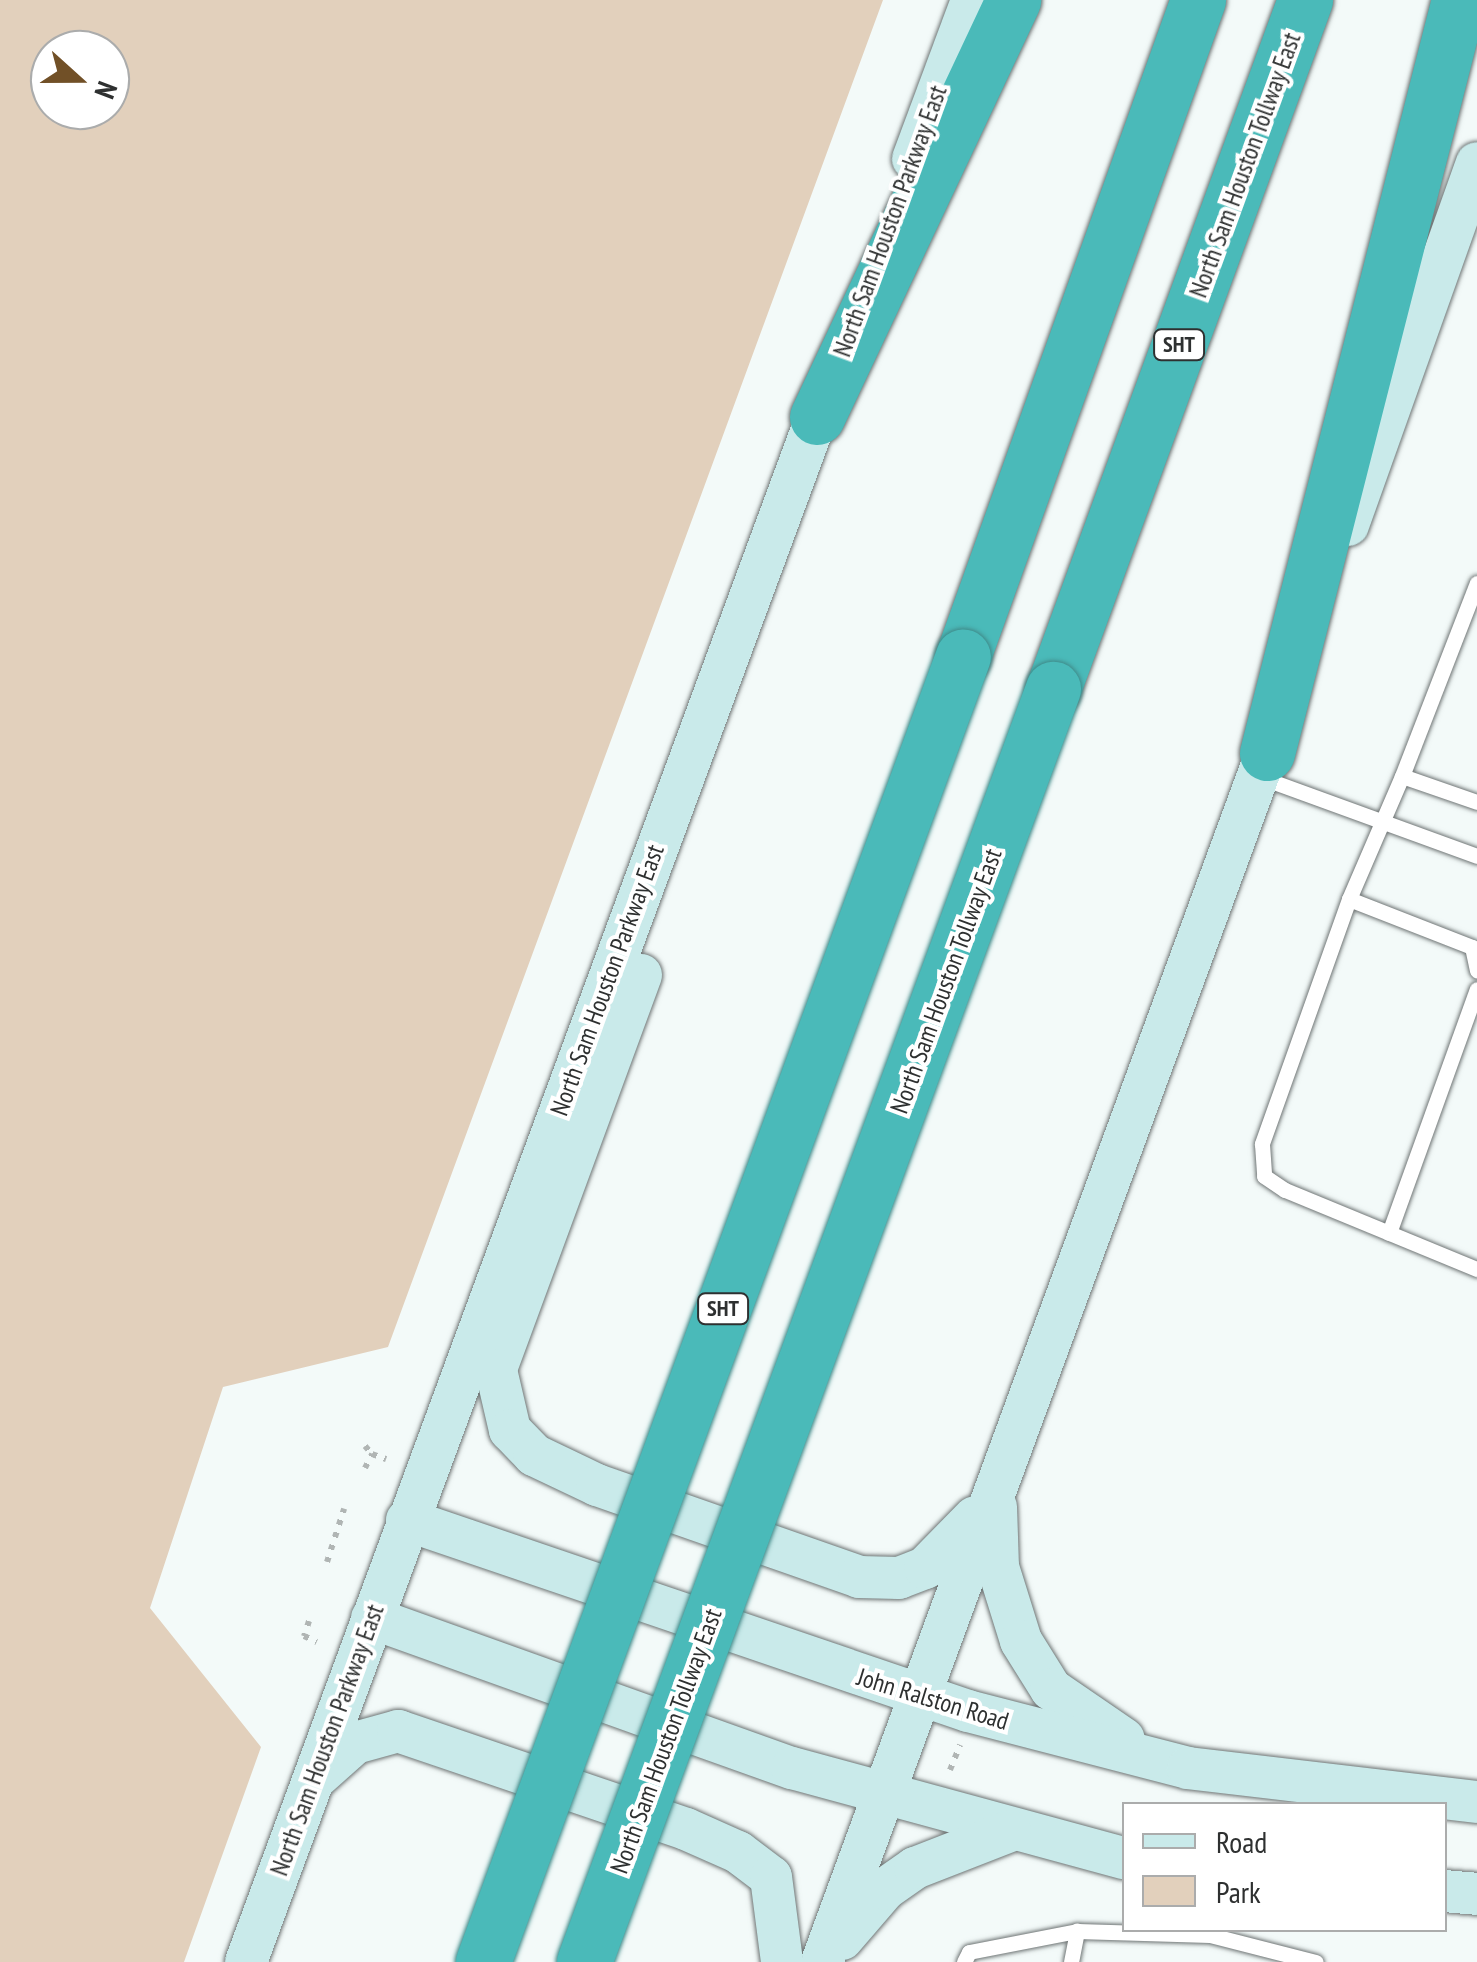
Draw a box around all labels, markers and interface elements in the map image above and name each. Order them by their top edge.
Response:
street label: North Sam Houston Tollway East [1183,28,1307,302]
north arrow [30,30,130,130]
text: N [87,77,127,104]
street label: North Sam Houston Parkway East [827,81,953,361]
road number: SHT [1152,328,1206,362]
street label: North Sam Houston Parkway East [544,840,670,1120]
street label: North Sam Houston Tollway East [884,844,1008,1118]
road number: SHT [696,1292,750,1326]
street label: North Sam Houston Parkway East [264,1600,390,1880]
street label: North Sam Houston Tollway East [604,1604,728,1878]
street label: John Ralston Road [854,1662,1012,1736]
legend [1122,1802,1447,1932]
text: Road [1216,1822,1267,1861]
text: Park [1216,1872,1261,1911]

